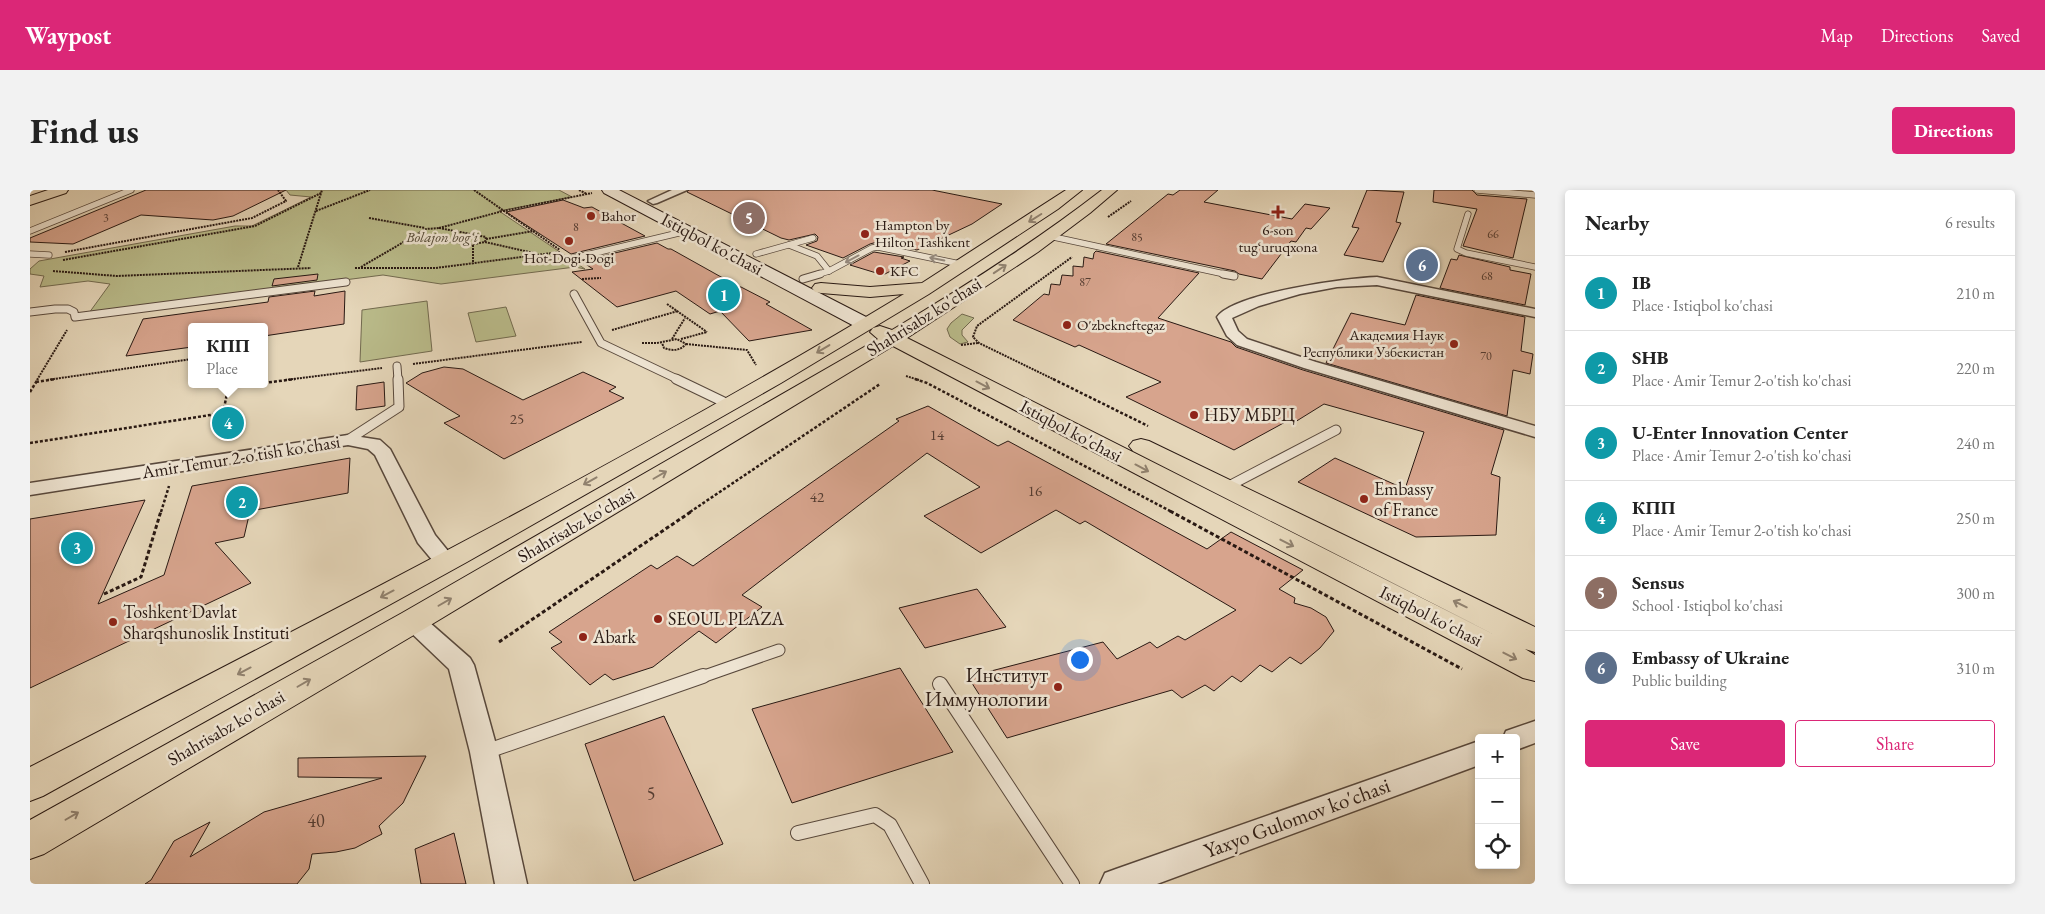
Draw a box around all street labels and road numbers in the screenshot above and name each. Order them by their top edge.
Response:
street label: Istiqbol ko'chasi [657,207,768,280]
street label: Shahrisabz ko'chasi [862,272,986,361]
street label: Istiqbol ko'chasi [1016,394,1127,467]
street label: Amir Temur 2-o'tish ko'chasi [139,429,342,484]
street label: Shahrisabz ko'chasi [513,481,639,567]
street label: Istiqbol ko'chasi [1376,580,1487,652]
street label: Shahrisabz ko'chasi [163,684,289,770]
street label: Yaxyo Gulomov ko'chasi [1200,771,1394,864]

